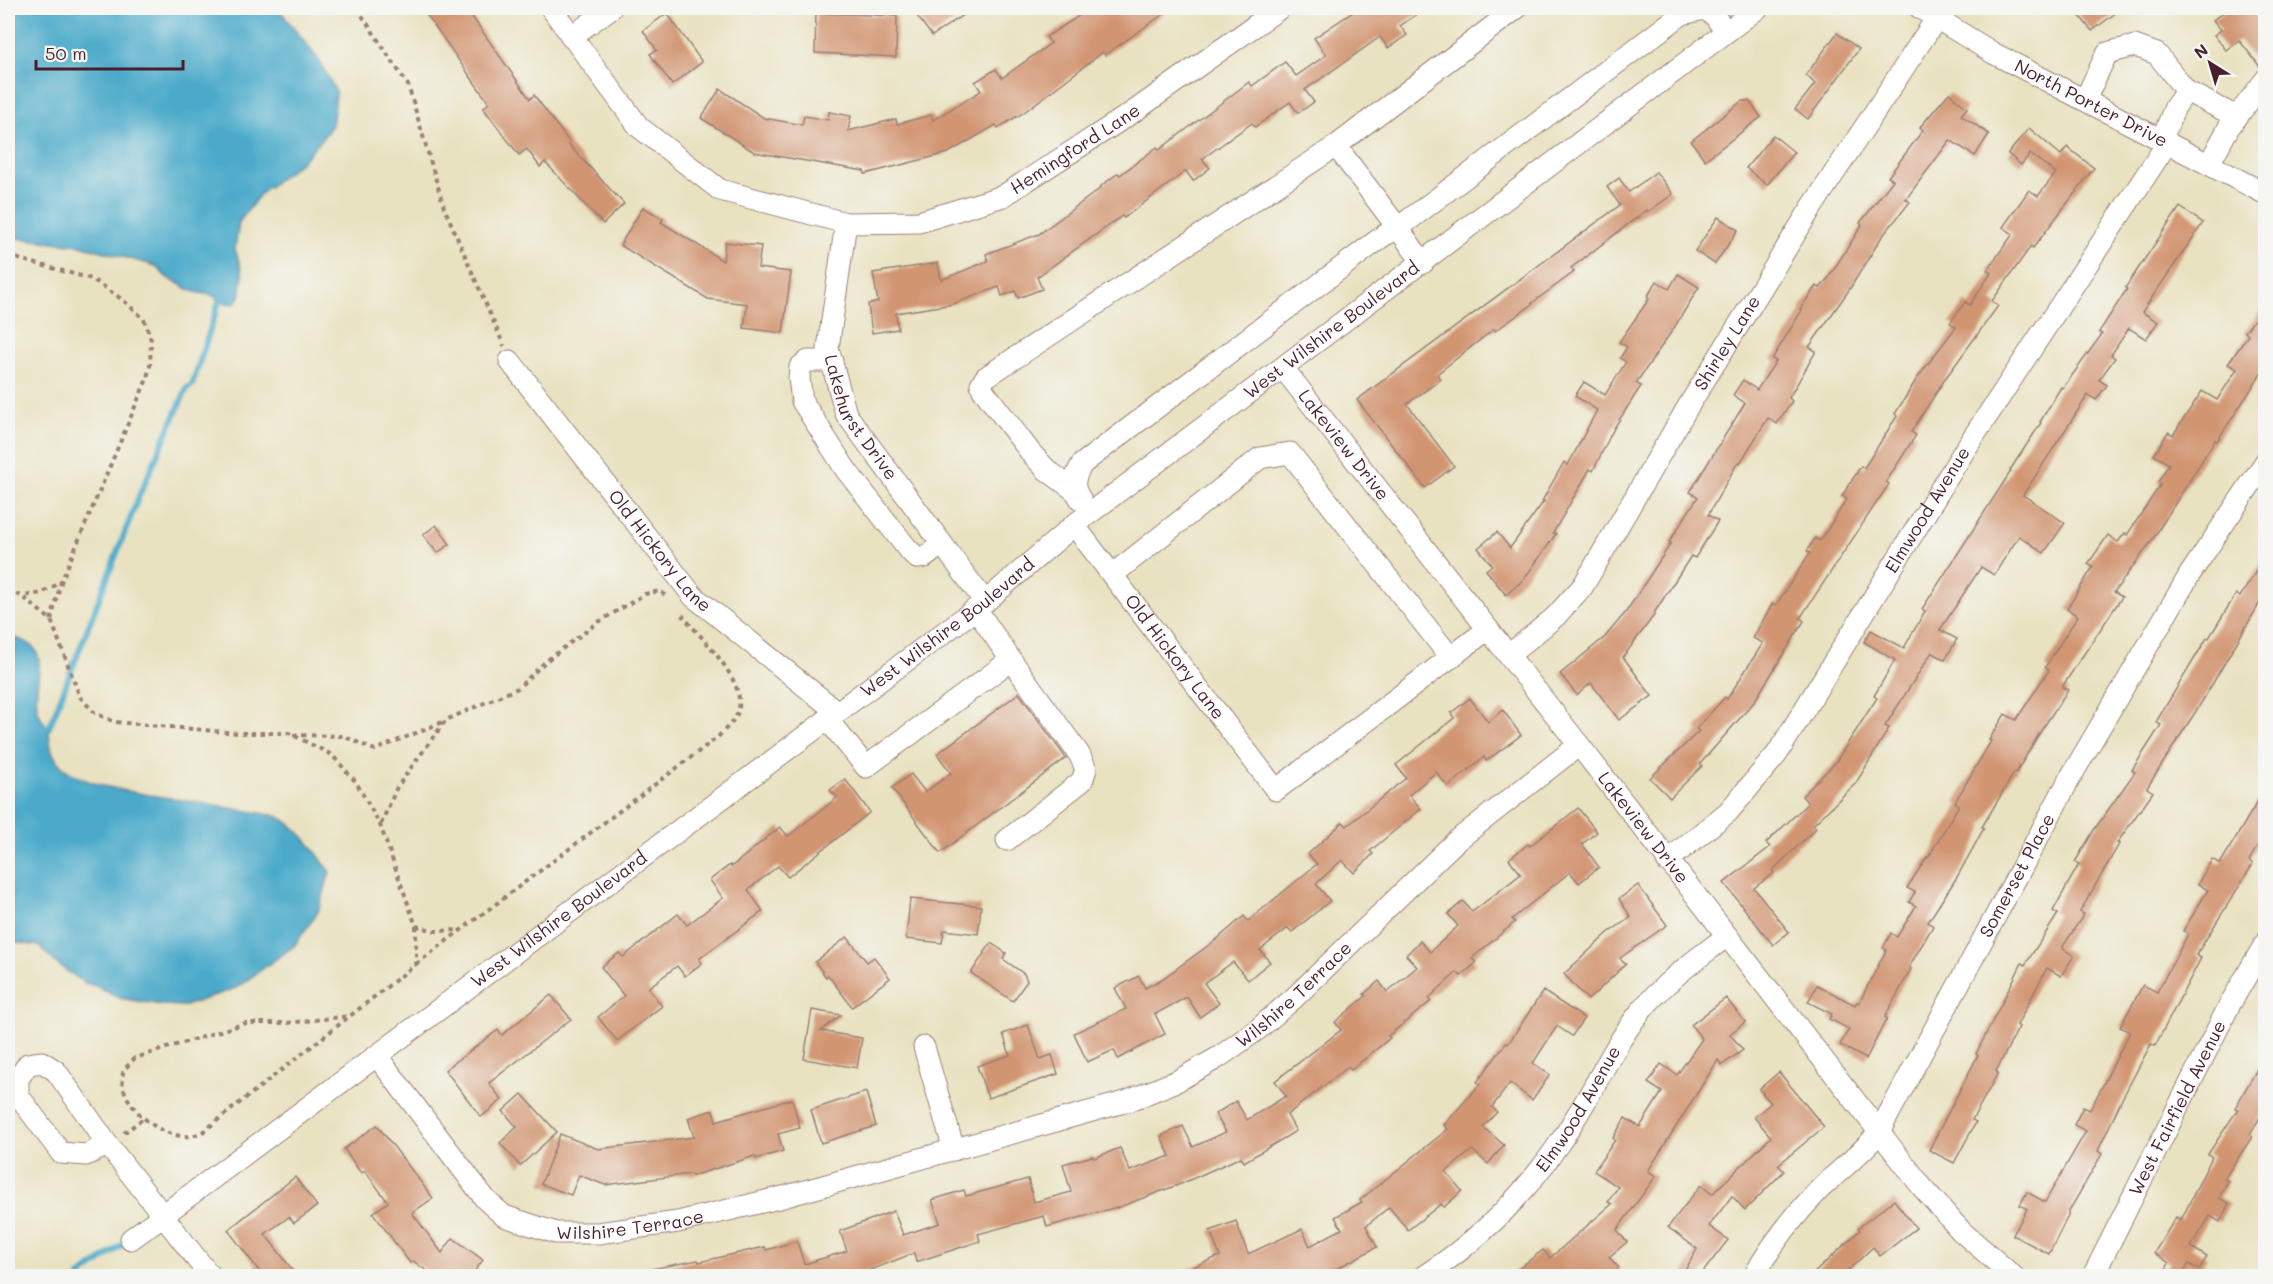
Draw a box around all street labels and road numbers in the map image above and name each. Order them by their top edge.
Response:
street label: North Porter Drive [2011,53,2172,152]
street label: Hemingford Lane [1005,98,1145,199]
street label: West Wilshire Boulevard [1238,255,1424,404]
street label: Shirley Lane [1688,291,1765,395]
street label: Lakehurst Drive [819,352,904,485]
street label: Lakeview Drive [1293,384,1395,505]
street label: Elmwood Avenue [1879,442,1975,577]
street label: Old Hickory Lane [604,484,717,617]
street label: West Wilshire Boulevard [855,552,1039,702]
street label: Old Hickory Lane [1120,589,1231,724]
street label: Lakeview Drive [1593,766,1695,888]
street label: Somerset Place [1973,809,2060,941]
street label: West Wilshire Boulevard [465,845,652,993]
street label: Wilshire Terrace [1230,936,1356,1052]
street label: West Fairfield Avenue [2123,1016,2231,1199]
street label: Elmwood Avenue [1530,1041,1625,1177]
street label: Wilshire Terrace [556,1203,706,1244]

